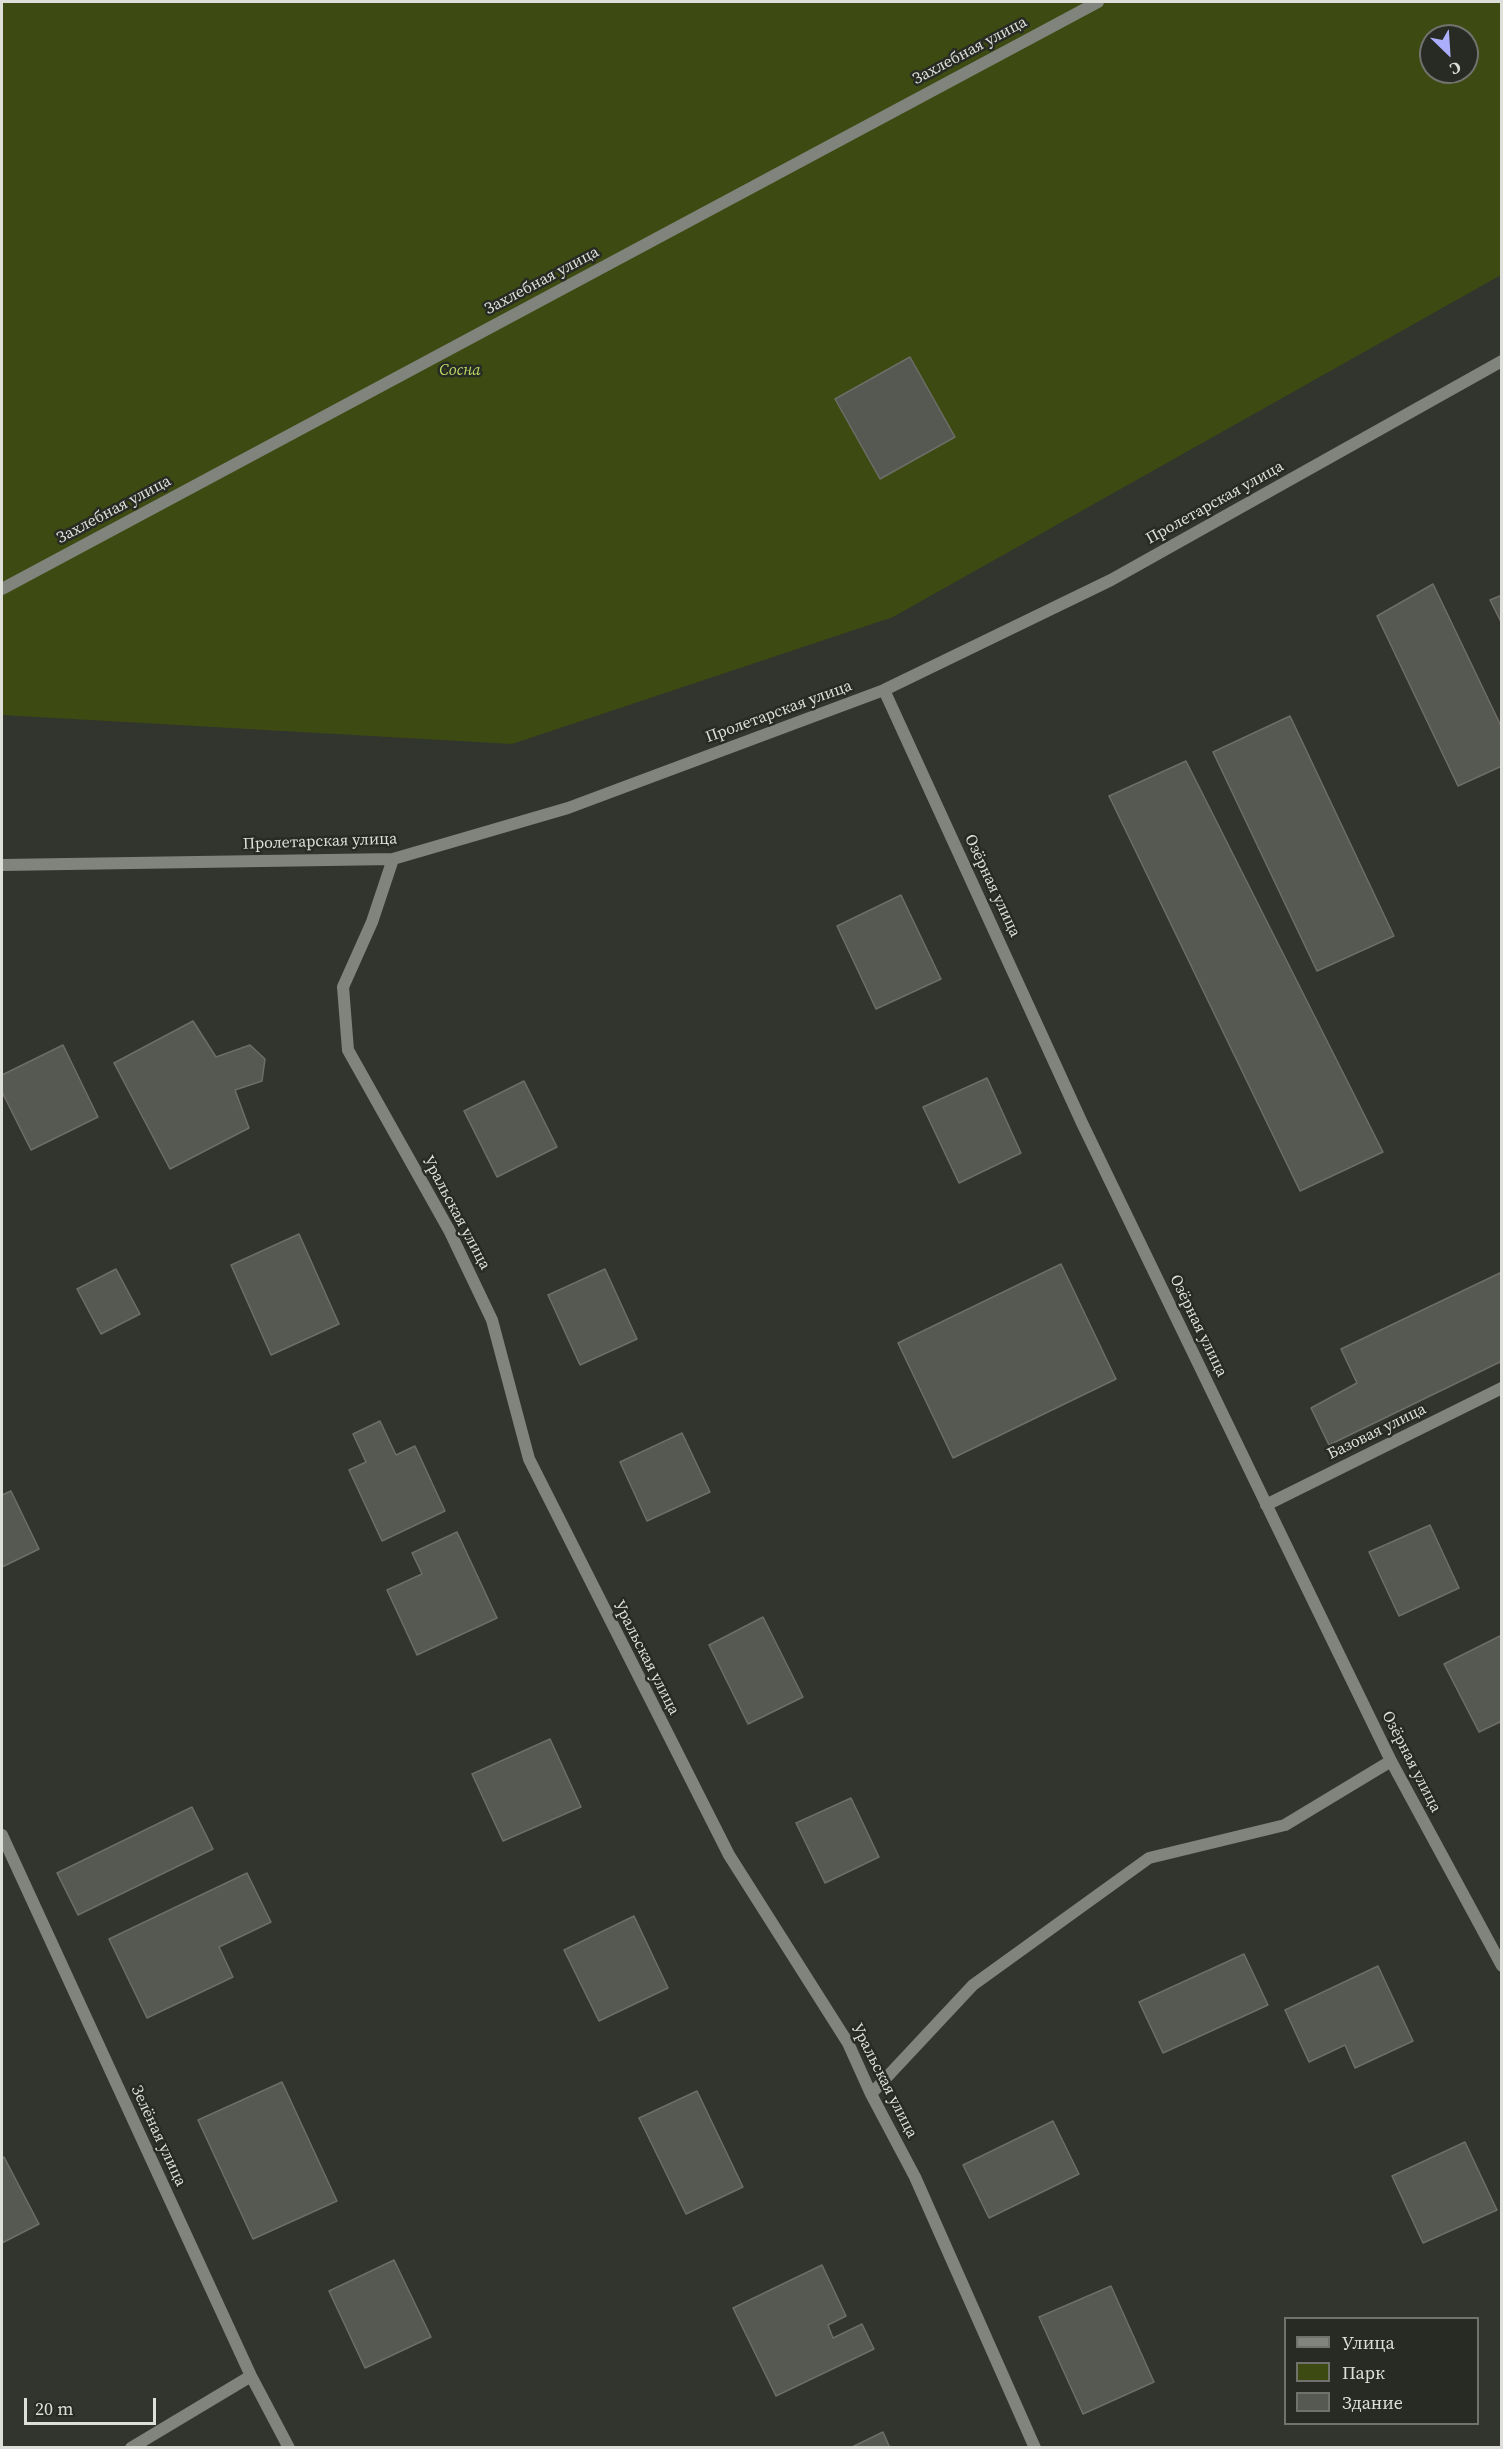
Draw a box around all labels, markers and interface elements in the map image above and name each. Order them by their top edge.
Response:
street label: Захлебная улица [910,13,1030,89]
north arrow [1419,24,1479,84]
text: С [1447,56,1465,81]
street label: Захлебная улица [482,243,602,319]
park label: Сосна [439,361,481,381]
street label: Пролетарская улица [1143,457,1287,549]
street label: Захлебная улица [54,472,174,548]
street label: Пролетарская улица [703,677,855,747]
street label: Пролетарская улица [243,830,397,854]
street label: Озёрная улица [960,832,1024,940]
street label: Уральская улица [418,1153,494,1273]
street label: Озёрная улица [1165,1272,1231,1380]
street label: Базовая улица [1325,1400,1429,1464]
street label: Уральская улица [609,1597,683,1719]
street label: Озёрная улица [1377,1708,1445,1816]
street label: Уральская улица [847,2020,921,2142]
street label: Зелёная улица [126,2082,190,2190]
legend [1284,2317,1479,2425]
text: Улица [1342,2330,1395,2355]
text: Парк [1342,2360,1385,2385]
scale bar [27,2386,159,2424]
text: Здание [1342,2390,1403,2415]
text: 20 m [35,2396,73,2421]

